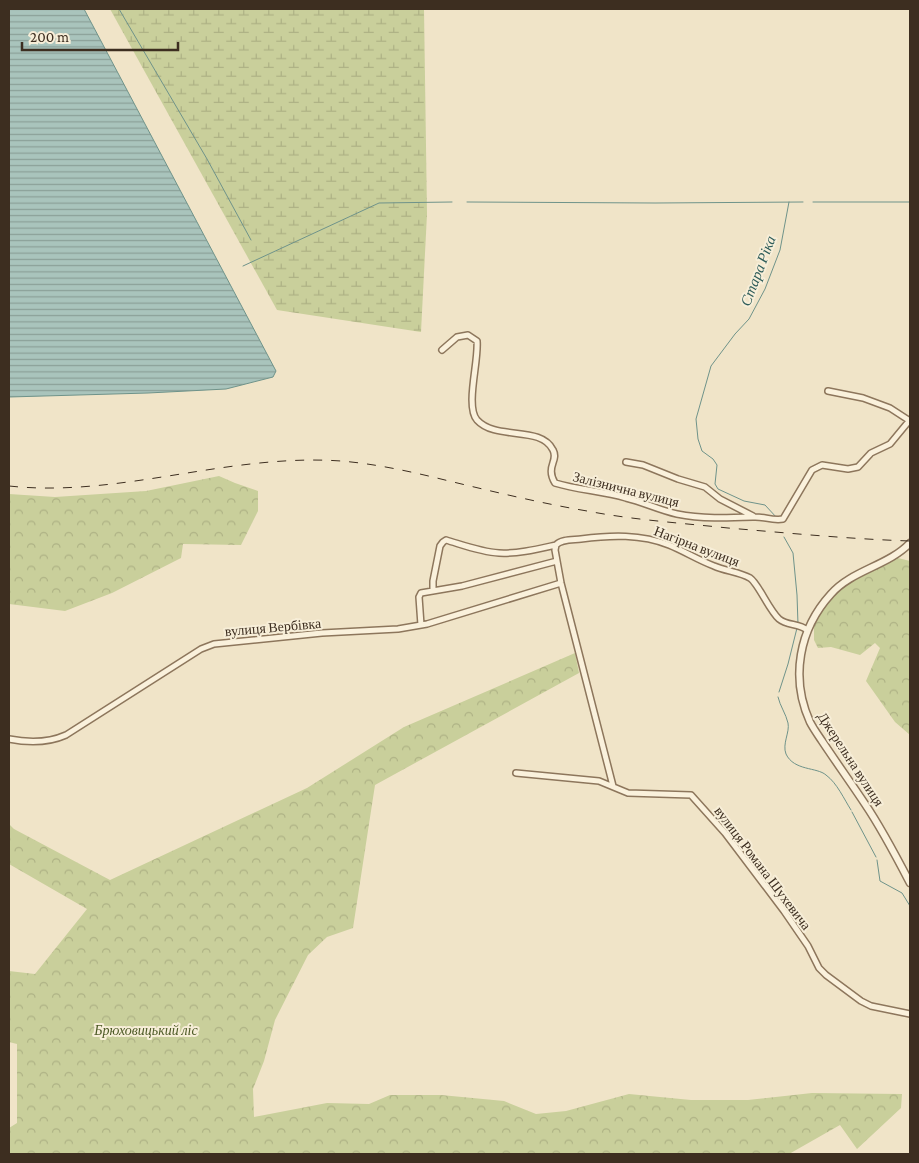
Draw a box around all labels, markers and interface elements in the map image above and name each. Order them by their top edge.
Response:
scale bar [22,20,179,52]
text: 200 m [30,29,69,45]
water label: Стара Ріка [737,234,779,308]
street label: Залізнична вулиця [571,468,681,510]
street label: Нагірна вулиця [652,522,742,570]
street label: вулиця Вербівка [224,615,323,639]
street label: Джерельна вулиця [815,709,888,810]
street label: вулиця Романа Шухевича [711,803,815,933]
park label: Брюховицький ліс [93,1022,198,1038]

